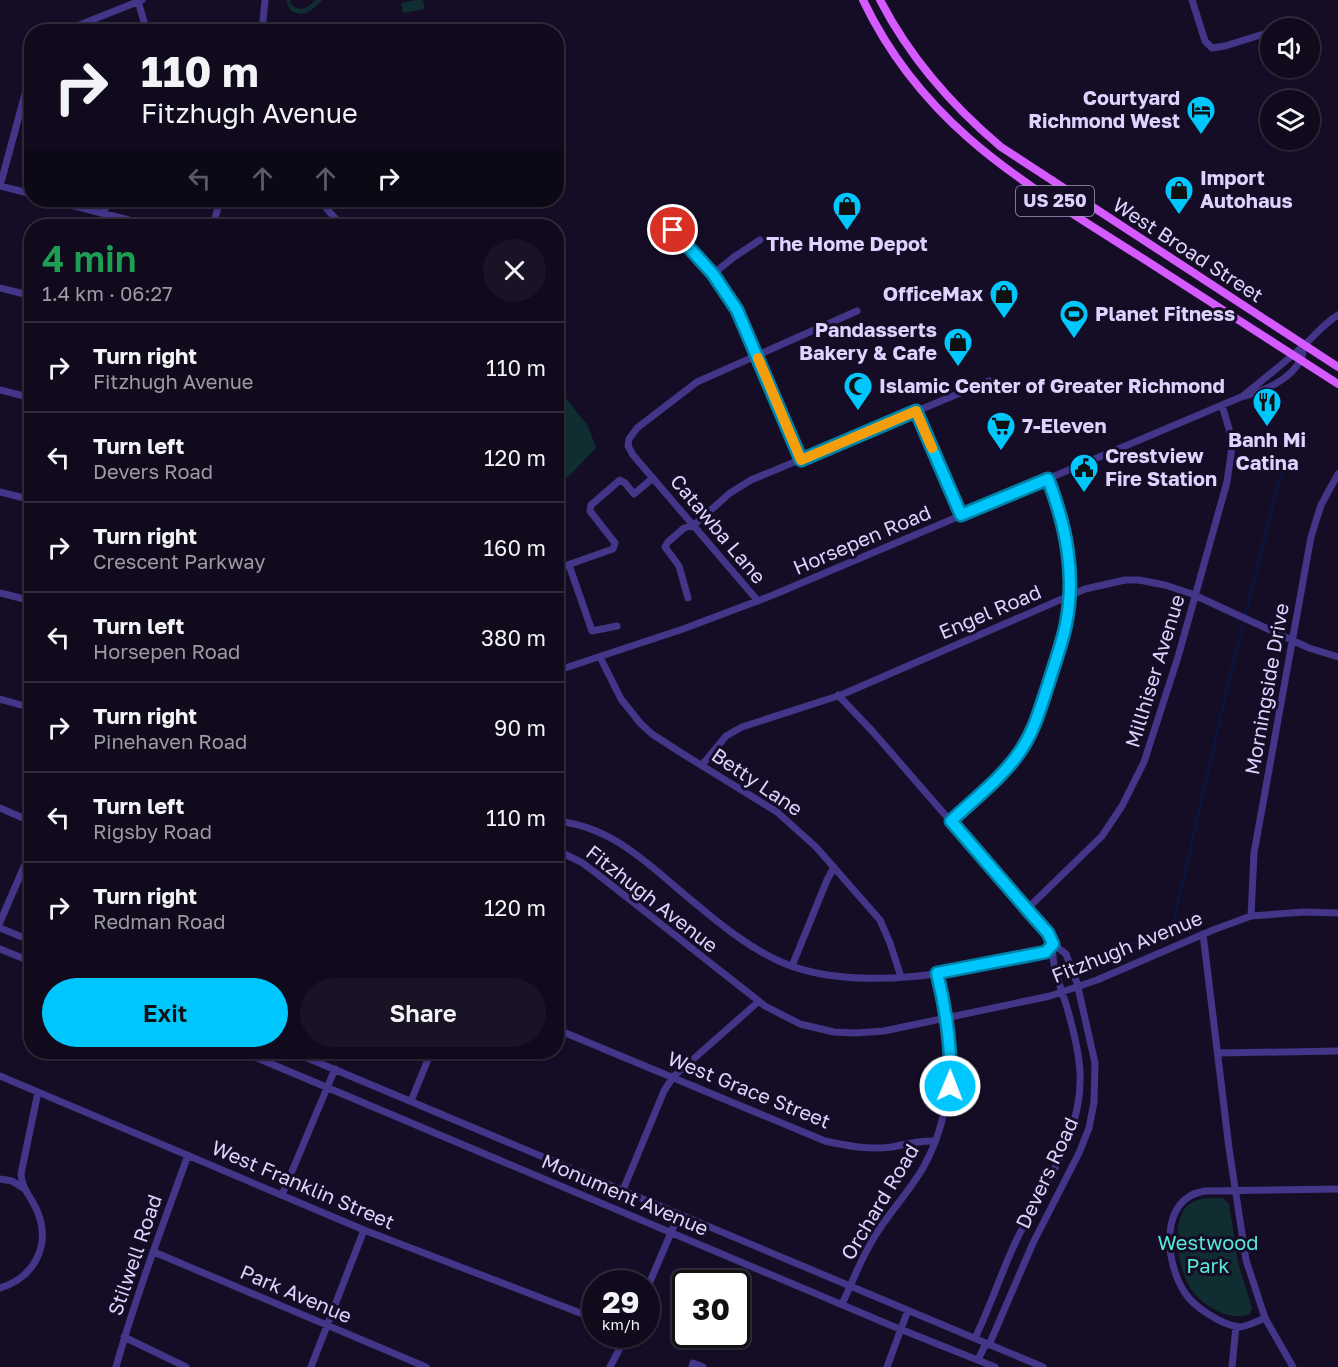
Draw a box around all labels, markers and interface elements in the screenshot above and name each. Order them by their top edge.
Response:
map controls [1260,18,1320,150]
button: sound [1260,18,1320,78]
text: 110 m [141,46,259,96]
icon: right [42,48,120,126]
place label: Courtyard Richmond West [1028,85,1180,132]
button: layers [1260,90,1320,150]
hotel icon: Courtyard Richmond West [1185,94,1217,136]
text: Fitzhugh Avenue [141,97,358,129]
icon: left [183,162,216,195]
icon: ahead [246,162,279,195]
icon: ahead [309,162,342,195]
icon: right [372,162,405,195]
place label: Import Autohaus [1200,165,1293,212]
shop icon: Import Autohaus [1163,174,1195,216]
road number: US 250 [1016,186,1094,216]
shop icon: The Home Depot [831,190,863,232]
street label: West Broad Street [1109,192,1268,307]
pin [647,204,698,255]
icon: arrive [656,213,689,246]
place label: The Home Depot [766,231,928,255]
text: 4 min [42,237,137,280]
button: close [483,239,546,302]
shop icon: OfficeMax [988,278,1020,320]
text: 1.4 km · 06:27 [42,281,173,305]
place label: OfficeMax [883,281,983,305]
sports icon: Planet Fitness [1058,298,1090,340]
place label: Planet Fitness [1095,301,1235,325]
place label: Pandasserts Bakery & Cafe [799,317,937,364]
shop icon: Pandasserts Bakery & Cafe [942,326,974,368]
text: Turn right [93,342,197,369]
icon: right [42,351,75,384]
text: 110 m [486,354,546,381]
text: Fitzhugh Avenue [93,369,253,393]
mosque icon: Islamic Center of Greater Richmond [842,370,874,412]
place label: Islamic Center of Greater Richmond [879,373,1225,397]
restaurant icon: Banh Mi Catina [1251,386,1283,428]
supermarket icon: 7-Eleven [985,410,1017,452]
place label: 7-Eleven [1022,413,1106,437]
place label: Banh Mi Catina [1228,427,1306,474]
text: Turn left [93,432,184,459]
icon: left [42,441,75,474]
place label: Crestview Fire Station [1105,443,1217,490]
text: 120 m [484,444,546,471]
public building icon: Crestview Fire Station [1068,452,1100,494]
text: Devers Road [93,459,213,483]
street label: Catawba Lane [666,469,771,588]
street label: Horsepen Road [789,499,934,579]
text: Turn right [93,522,197,549]
icon: right [42,531,75,564]
text: 160 m [483,534,546,561]
text: Crescent Parkway [93,549,265,573]
street label: Engel Road [935,579,1044,643]
street label: Millhiser Avenue [1119,591,1189,750]
street label: Morningside Drive [1239,601,1293,776]
text: Turn left [93,612,184,639]
icon: left [42,621,75,654]
text: 380 m [481,624,546,651]
text: Horsepen Road [93,639,240,663]
text: Turn right [93,702,197,729]
icon: right [42,711,75,744]
text: 90 m [494,714,546,741]
text: Pinehaven Road [93,729,247,753]
street label: Betty Lane [708,742,807,820]
text: Turn left [93,792,184,819]
icon: left [42,801,75,834]
text: 110 m [486,804,546,831]
text: Rigsby Road [93,819,212,843]
street label: Fitzhugh Avenue [582,839,723,957]
text: Turn right [93,882,197,909]
icon: right [42,891,75,924]
text: 120 m [484,894,546,921]
street label: Fitzhugh Avenue [1048,905,1206,987]
text: Redman Road [93,909,226,933]
button: Exit [42,978,288,1047]
button: Share [300,978,546,1047]
street label: West Grace Street [665,1045,834,1133]
position arrow [918,1054,982,1118]
street label: Devers Road [1010,1113,1082,1232]
street label: West Franklin Street [208,1135,398,1233]
street label: Orchard Road [835,1139,923,1264]
street label: Monument Avenue [538,1148,712,1240]
street label: Stilwell Road [102,1191,166,1318]
park label: Westwood Park [1157,1230,1259,1277]
street label: Park Avenue [237,1259,356,1327]
speed limit sign: 30 [672,1270,750,1348]
text: 29 [602,1284,640,1320]
text: km/h [602,1315,640,1333]

